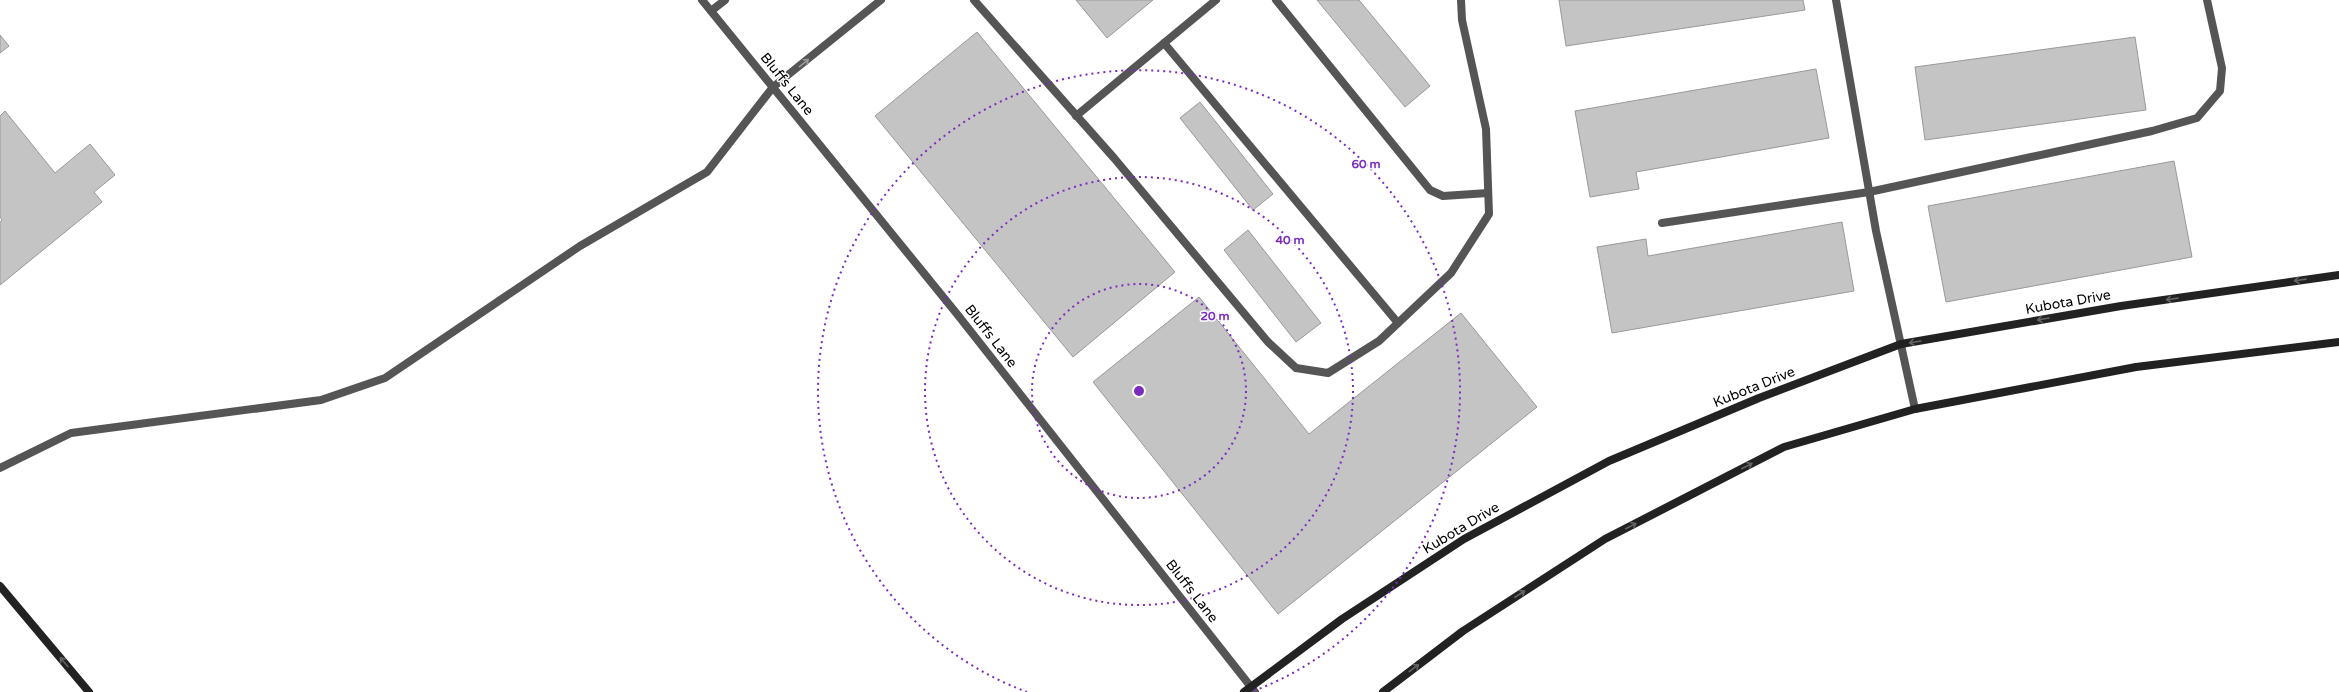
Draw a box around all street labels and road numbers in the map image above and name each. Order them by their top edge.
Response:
street label: Bluffs Lane [757,49,817,119]
street label: Kubota Drive [2024,286,2112,318]
street label: Bluffs Lane [961,301,1021,371]
street label: Kubota Drive [1711,363,1797,411]
street label: Kubota Drive [1420,498,1503,558]
street label: Bluffs Lane [1162,556,1222,626]

